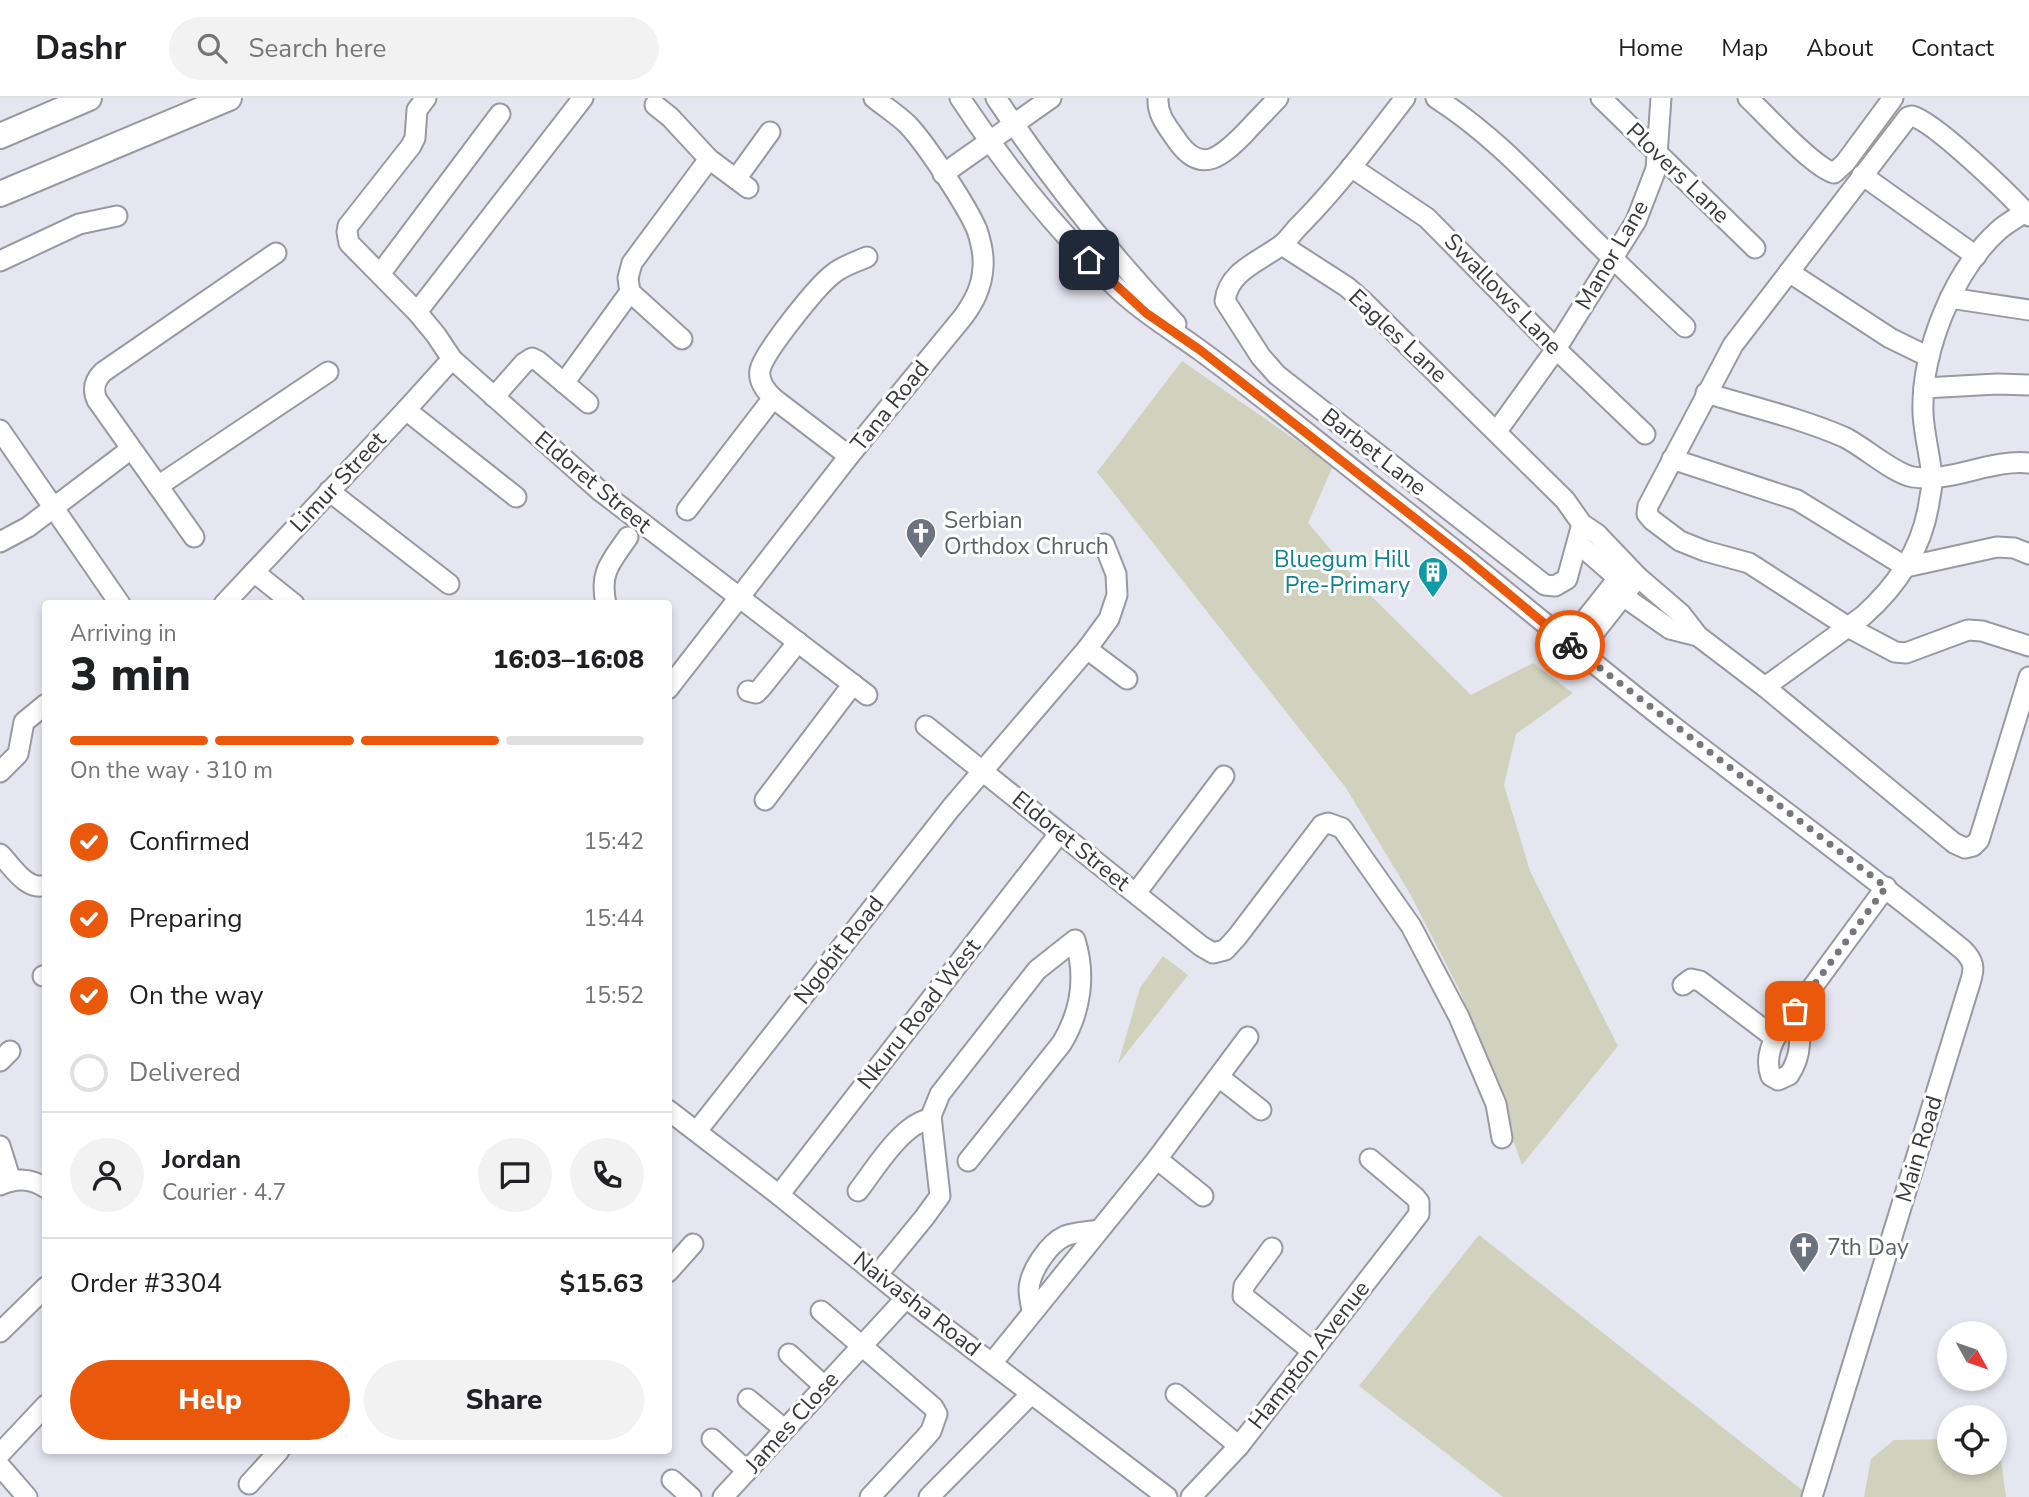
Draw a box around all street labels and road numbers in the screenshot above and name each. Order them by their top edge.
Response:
street label: Plovers Lane [1619,116,1737,230]
street label: Manor Lane [1568,194,1656,316]
street label: Swallows Lane [1437,227,1569,361]
street label: Eagles Lane [1342,282,1454,390]
street label: Tana Road [844,354,936,458]
street label: Barbet Lane [1315,401,1433,503]
street label: Limur Street [283,424,393,539]
street label: Eldoret Street [528,424,659,541]
street label: Eldoret Street [1006,784,1137,899]
street label: Ngobit Road [787,889,891,1011]
street label: Nkuru Road West [850,932,988,1096]
street label: Main Road [1888,1092,1950,1206]
street label: Naivasha Road [847,1244,987,1364]
street label: Hampton Avenue [1241,1274,1377,1436]
street label: James Close [737,1365,846,1480]

